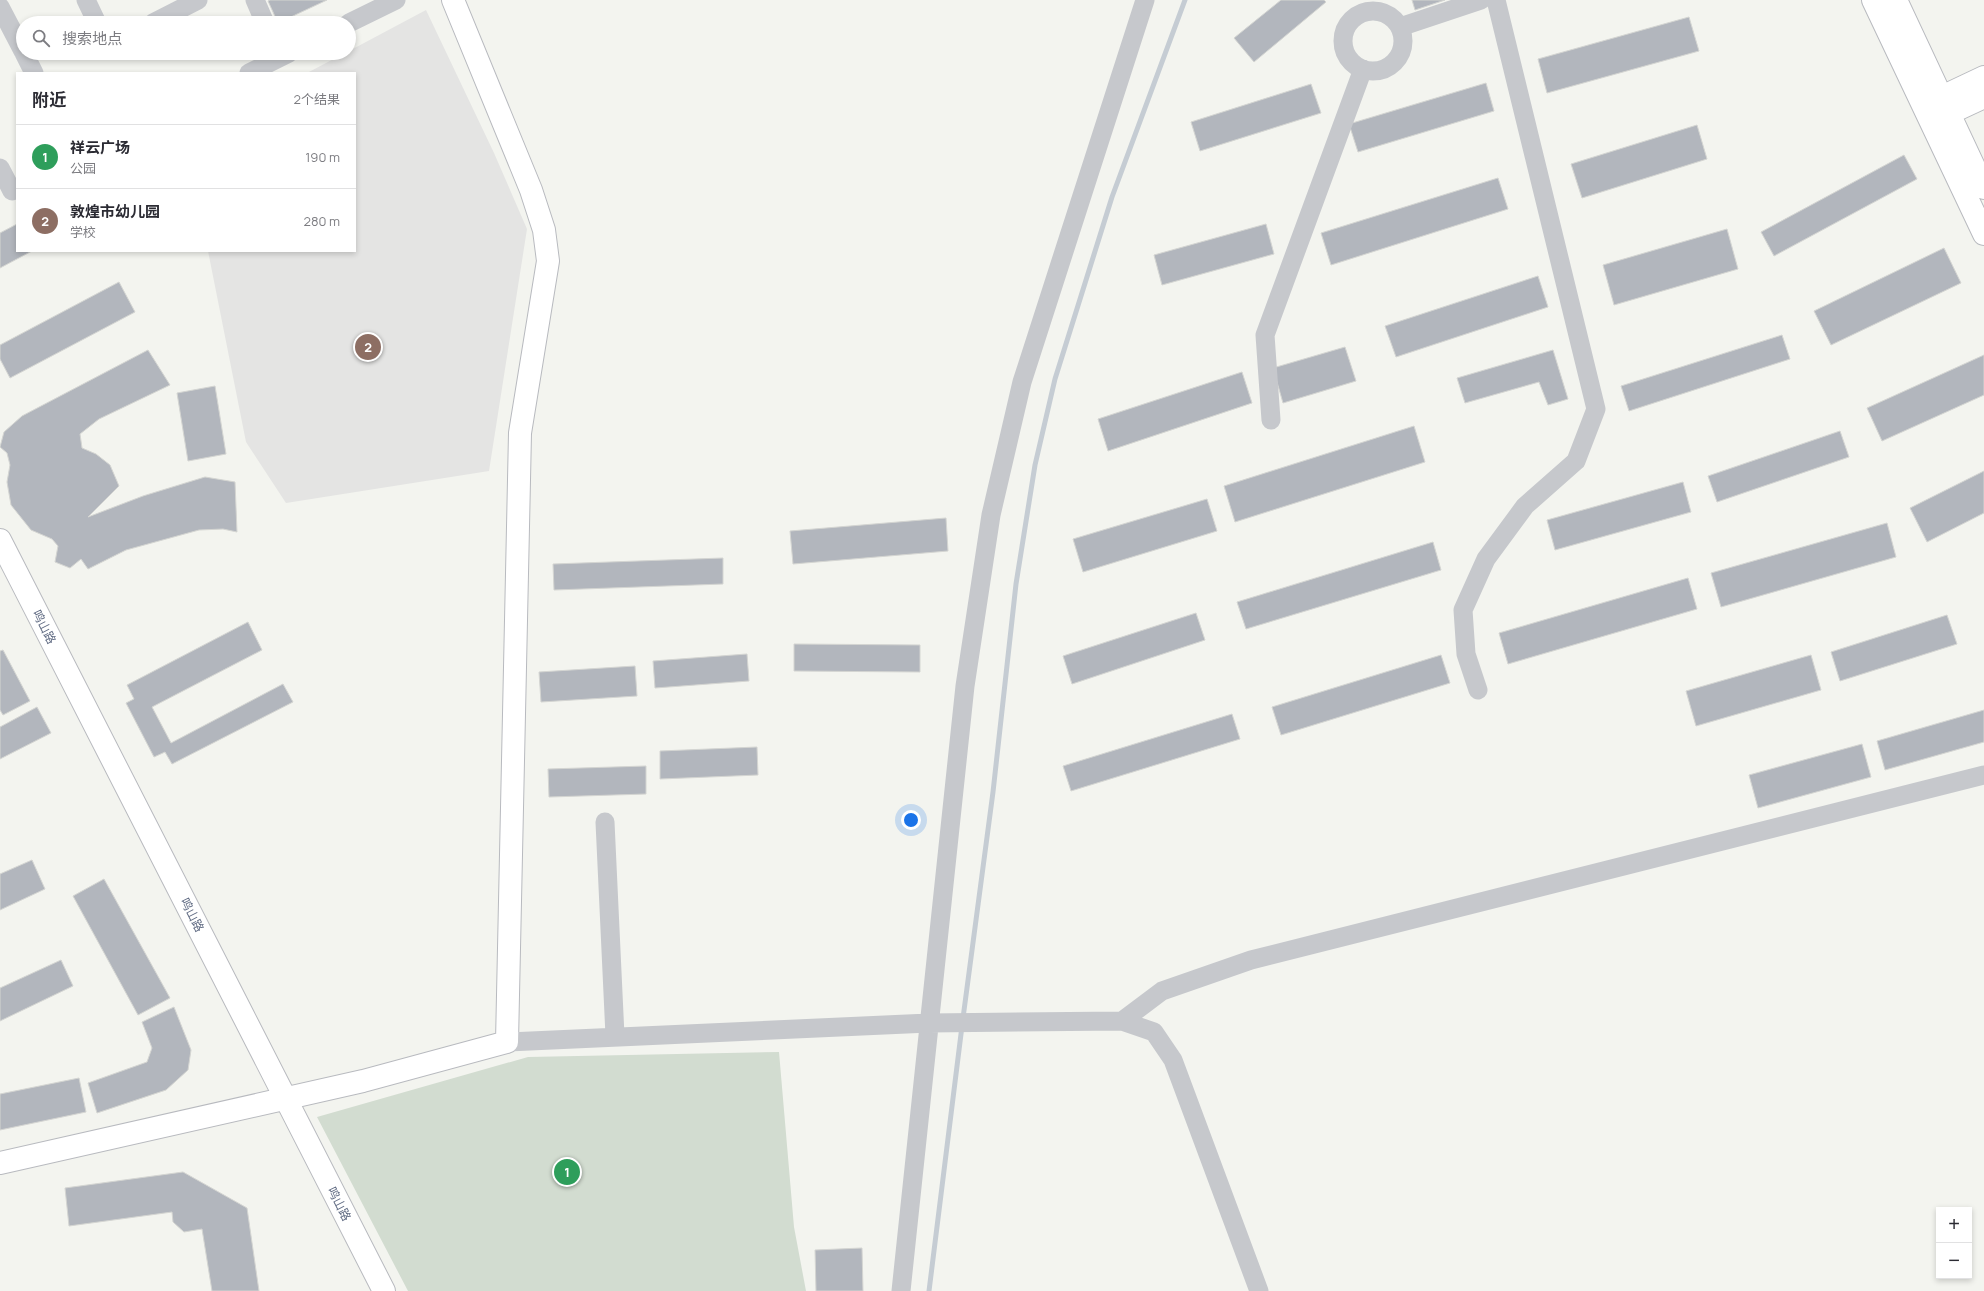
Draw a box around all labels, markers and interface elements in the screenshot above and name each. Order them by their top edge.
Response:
search box [16,16,356,60]
icon: search [30,27,52,49]
text: 搜索地点 [62,28,122,49]
text: 附近 [32,88,66,111]
text: 2个结果 [294,90,340,108]
text: 祥云广场 [70,137,130,158]
text: 1 [42,148,48,166]
text: 190 m [305,148,340,166]
text: 公园 [70,159,96,177]
text: 敦煌市幼儿园 [70,201,160,222]
text: 2 [41,212,49,230]
text: 280 m [303,212,340,230]
text: 学校 [70,223,96,241]
pin: 2 [355,332,381,362]
street label: 鸣山路 [29,607,60,647]
your location [901,810,921,830]
street label: 鸣山路 [177,895,208,935]
pin: 1 [554,1157,580,1187]
street label: 鸣山路 [324,1184,355,1224]
map controls [1936,1207,1972,1279]
button: + [1936,1207,1972,1243]
button: − [1936,1243,1972,1279]

